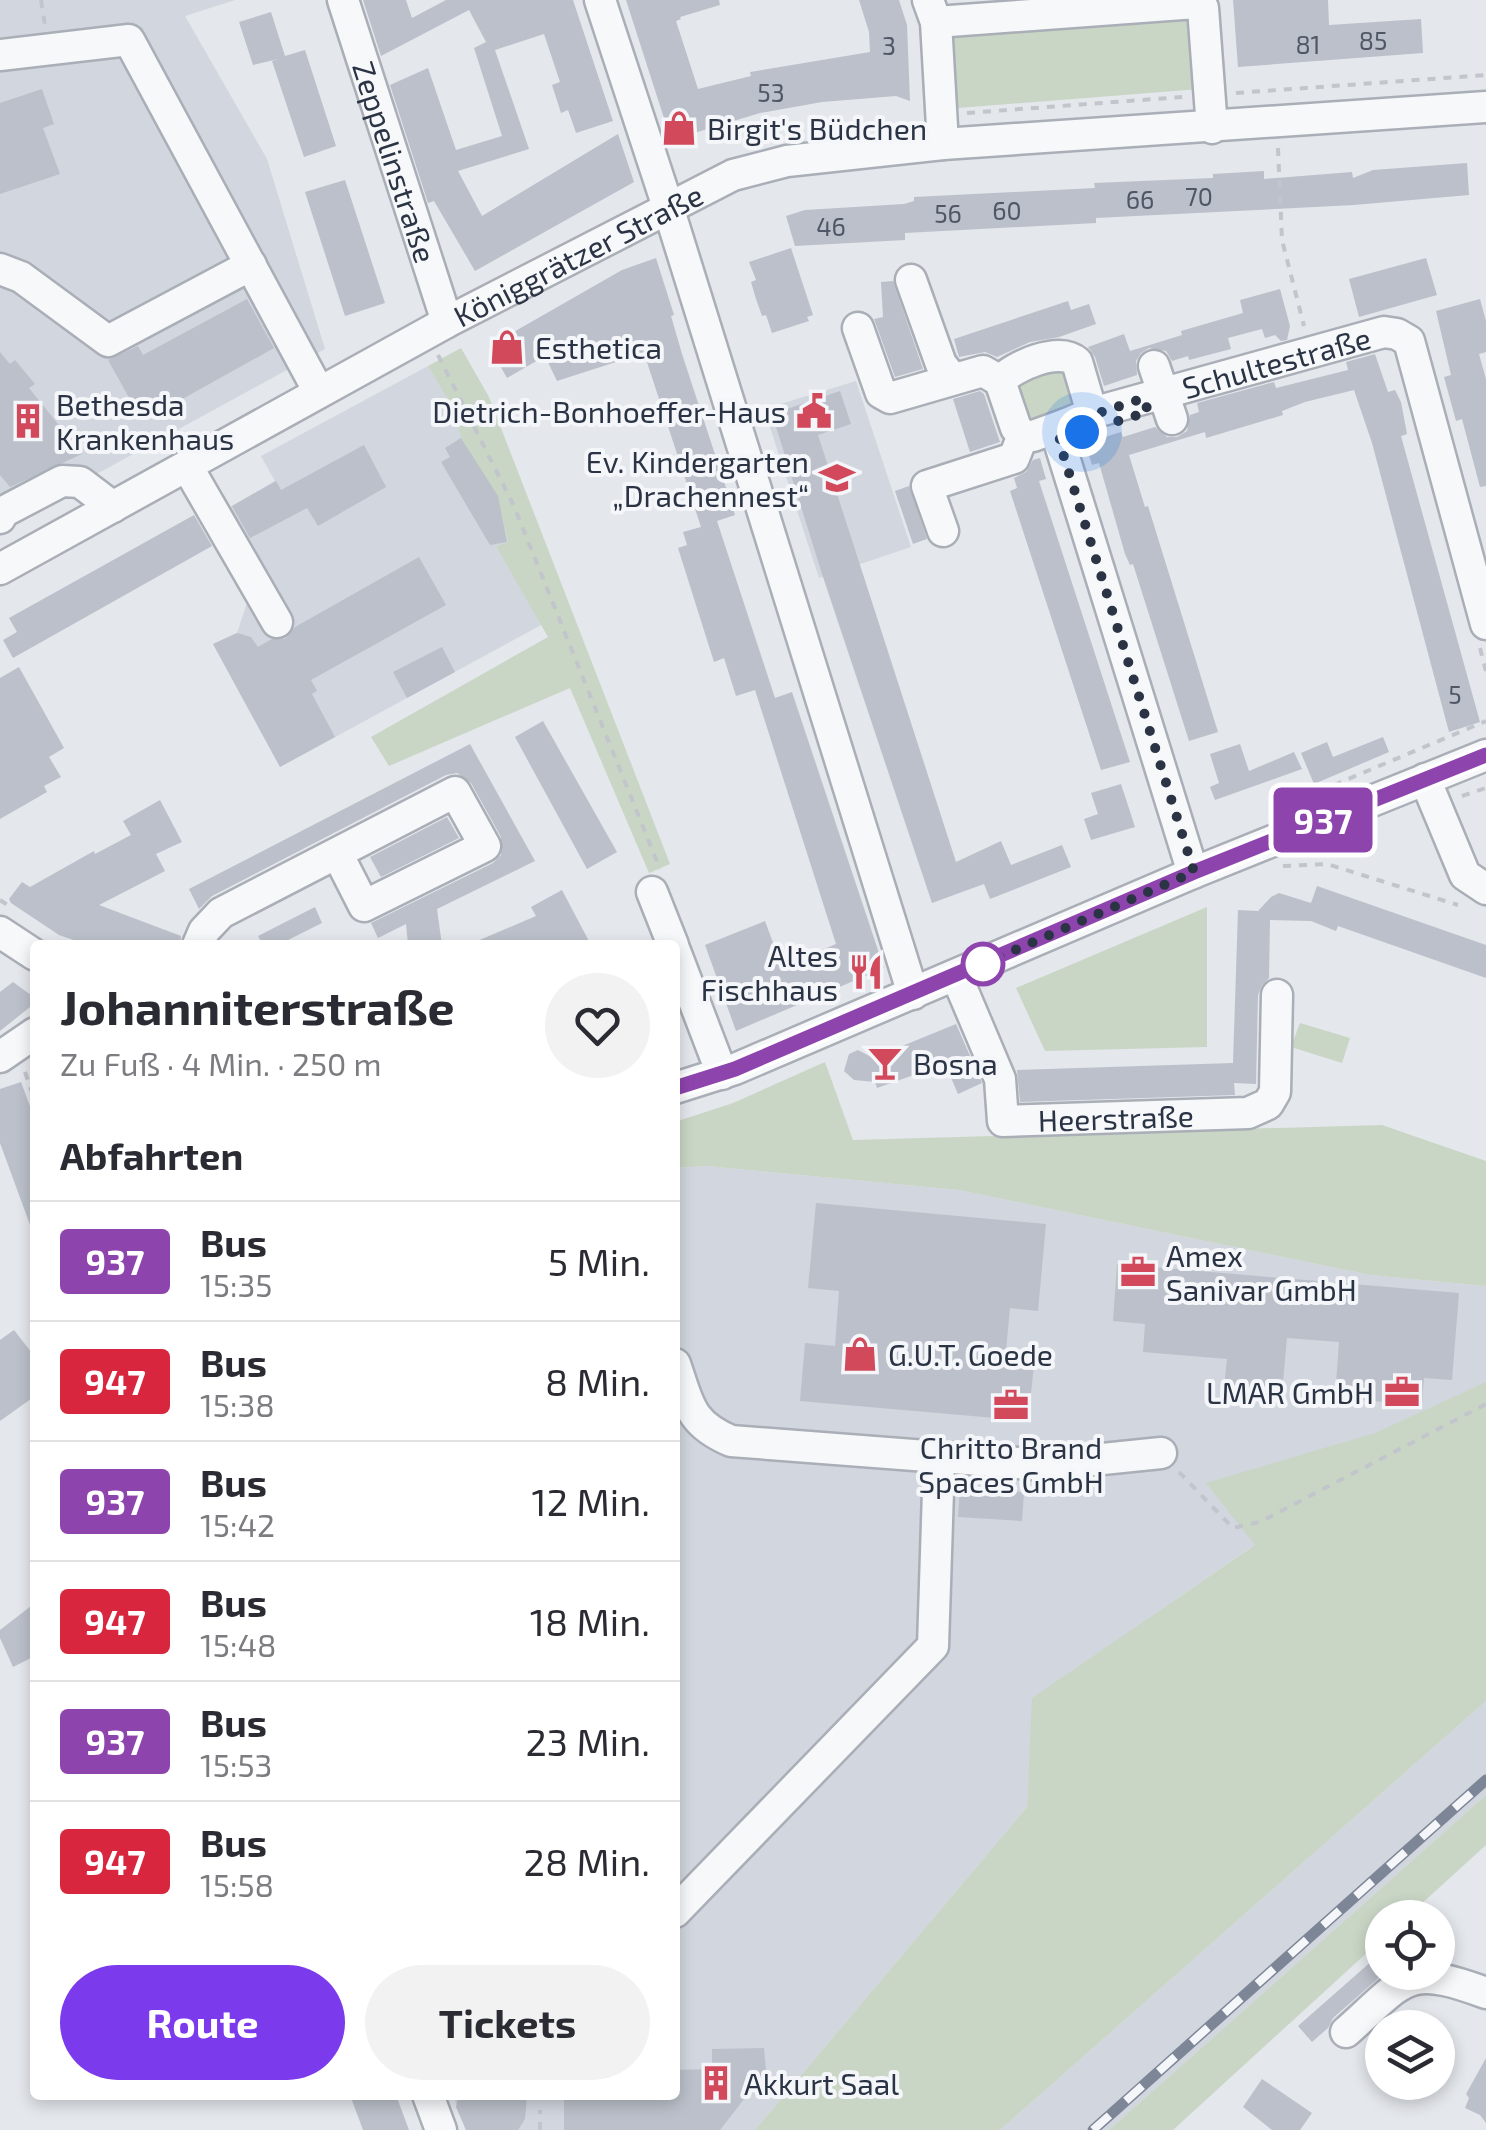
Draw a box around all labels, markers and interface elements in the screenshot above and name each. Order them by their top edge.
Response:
house number: 85 [1359,25,1387,55]
house number: 81 [1295,29,1321,59]
house number: 3 [882,30,896,60]
street label: Zeppelinstraße [346,57,445,267]
house number: 53 [757,77,785,107]
shop icon: Birgit's Büdchen [660,109,698,147]
place label: Birgit's Büdchen [707,110,927,146]
street label: Königgrätzer Straße [447,176,709,334]
house number: 70 [1185,181,1213,211]
house number: 66 [1126,184,1154,214]
house number: 60 [992,195,1022,225]
house number: 56 [934,198,962,228]
house number: 46 [816,211,846,241]
street label: Schultestraße [1178,319,1374,405]
shop icon: Esthetica [488,328,526,366]
place label: Esthetica [535,329,662,365]
place label: Bethesda Krankenhaus [56,386,234,456]
public building icon: Dietrich-Bonhoeffer-Haus [795,392,833,430]
place label: Dietrich-Bonhoeffer-Haus [432,393,786,429]
building icon: Bethesda Krankenhaus [9,402,47,440]
your location [1057,407,1107,457]
place label: Ev. Kindergarten „Drachennest“ [586,443,809,513]
school or university icon: Ev. Kindergarten „Drachennest“ [818,459,856,497]
house number: 5 [1448,679,1462,709]
line badge: 937 [1266,788,1380,852]
text: 937 [1294,799,1352,841]
place label: Altes Fischhaus [701,937,838,1007]
unlabelled marker [962,943,1004,985]
restaurant icon: Altes Fischhaus [847,953,885,991]
button: heart [545,973,650,1078]
text: Johanniterstraße [60,977,454,1035]
text: Zu Fuß · 4 Min. · 250 m [60,1044,382,1082]
bar icon: Bosna [866,1044,904,1082]
place label: Bosna [913,1045,998,1081]
street label: Heerstraße [1037,1097,1194,1138]
text: Abfahrten [60,1132,243,1178]
text: Bus [200,1219,267,1265]
place label: Amex Sanivar GmbH [1166,1237,1357,1307]
text: 5 Min. [548,1238,650,1284]
text: 937 [86,1240,144,1282]
office icon: Amex Sanivar GmbH [1119,1253,1157,1291]
text: 15:35 [200,1265,272,1303]
shop icon: G.U.T. Goede [841,1335,879,1373]
place label: G.U.T. Goede [888,1336,1053,1372]
text: Bus [200,1339,267,1385]
text: 8 Min. [545,1358,650,1404]
text: 947 [84,1360,146,1402]
office icon: LMAR GmbH [1383,1373,1421,1411]
place label: LMAR GmbH [1206,1374,1374,1410]
text: 15:38 [200,1385,275,1423]
office icon: Chritto Brand Spaces GmbH [992,1386,1030,1424]
place label: Chritto Brand Spaces GmbH [918,1429,1104,1499]
text: Bus [200,1459,267,1505]
text: 12 Min. [532,1478,650,1524]
text: 937 [86,1480,144,1522]
text: 15:42 [200,1505,275,1543]
text: Bus [200,1579,267,1625]
text: 18 Min. [530,1598,650,1644]
text: 947 [84,1600,146,1642]
text: 15:48 [200,1625,277,1663]
text: Bus [200,1699,267,1745]
text: 23 Min. [526,1718,650,1764]
text: 937 [86,1720,144,1762]
text: 15:53 [200,1745,272,1783]
text: Bus [200,1819,267,1865]
text: 28 Min. [524,1838,650,1884]
text: 947 [84,1840,146,1882]
text: 15:58 [200,1865,274,1903]
map controls [1365,1900,1455,2100]
button: locate [1365,1900,1455,1990]
button: Route [60,1965,345,2080]
button: Tickets [365,1965,650,2080]
button: layers [1365,2010,1455,2100]
building icon: Akkurt Saal [697,2064,735,2102]
place label: Akkurt Saal [744,2065,899,2101]

